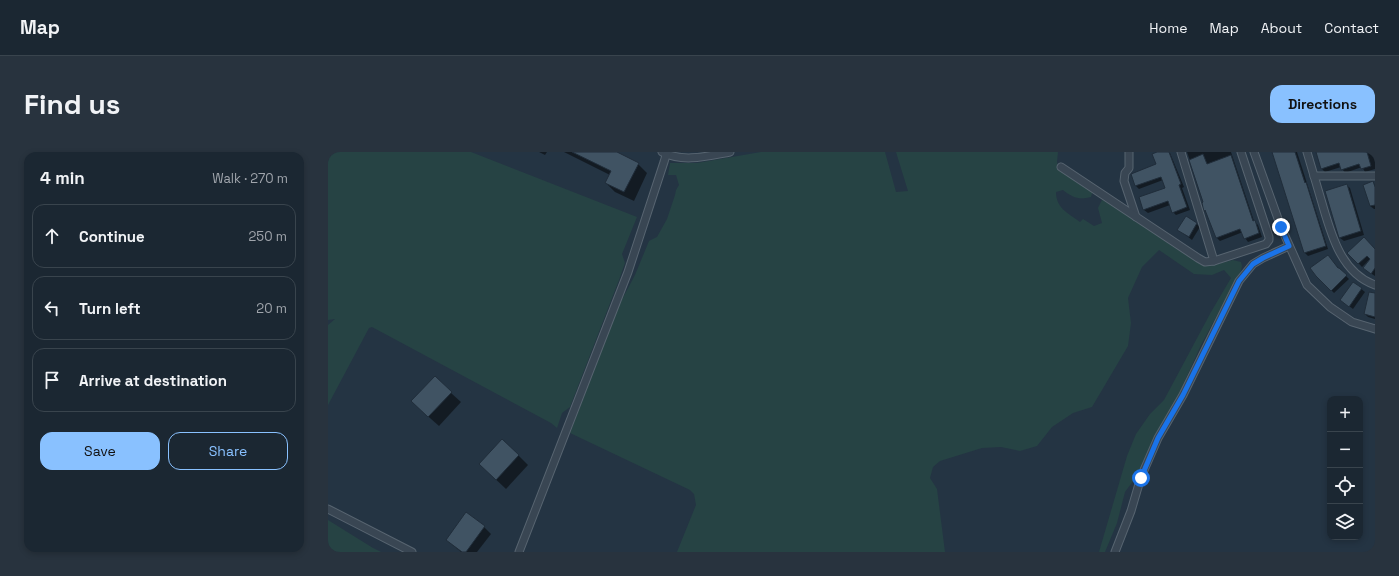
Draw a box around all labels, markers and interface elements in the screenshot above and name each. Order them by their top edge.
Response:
text: Map [20,15,60,40]
text: Home [1149,19,1187,37]
text: Map [1209,19,1239,37]
text: About [1261,19,1302,37]
text: Contact [1324,19,1379,37]
button: Directions [1270,85,1375,123]
text: Find us [24,86,121,122]
text: 4 min [40,167,85,189]
text: Walk · 270 m [212,170,288,187]
route end [1272,218,1290,236]
icon: ahead [41,225,63,247]
text: Continue [79,227,145,246]
text: 250 m [249,228,287,245]
icon: left [41,297,63,319]
text: Turn left [79,299,141,318]
text: 20 m [256,300,287,317]
icon: arrive [41,369,63,391]
text: Arrive at destination [79,371,227,390]
map controls [1327,396,1363,540]
button: + [1327,396,1363,432]
button: Save [40,432,160,470]
button: Share [168,432,288,470]
button: − [1327,432,1363,468]
button: locate [1327,468,1363,504]
route start [1132,469,1150,487]
button: layers [1327,504,1363,540]

